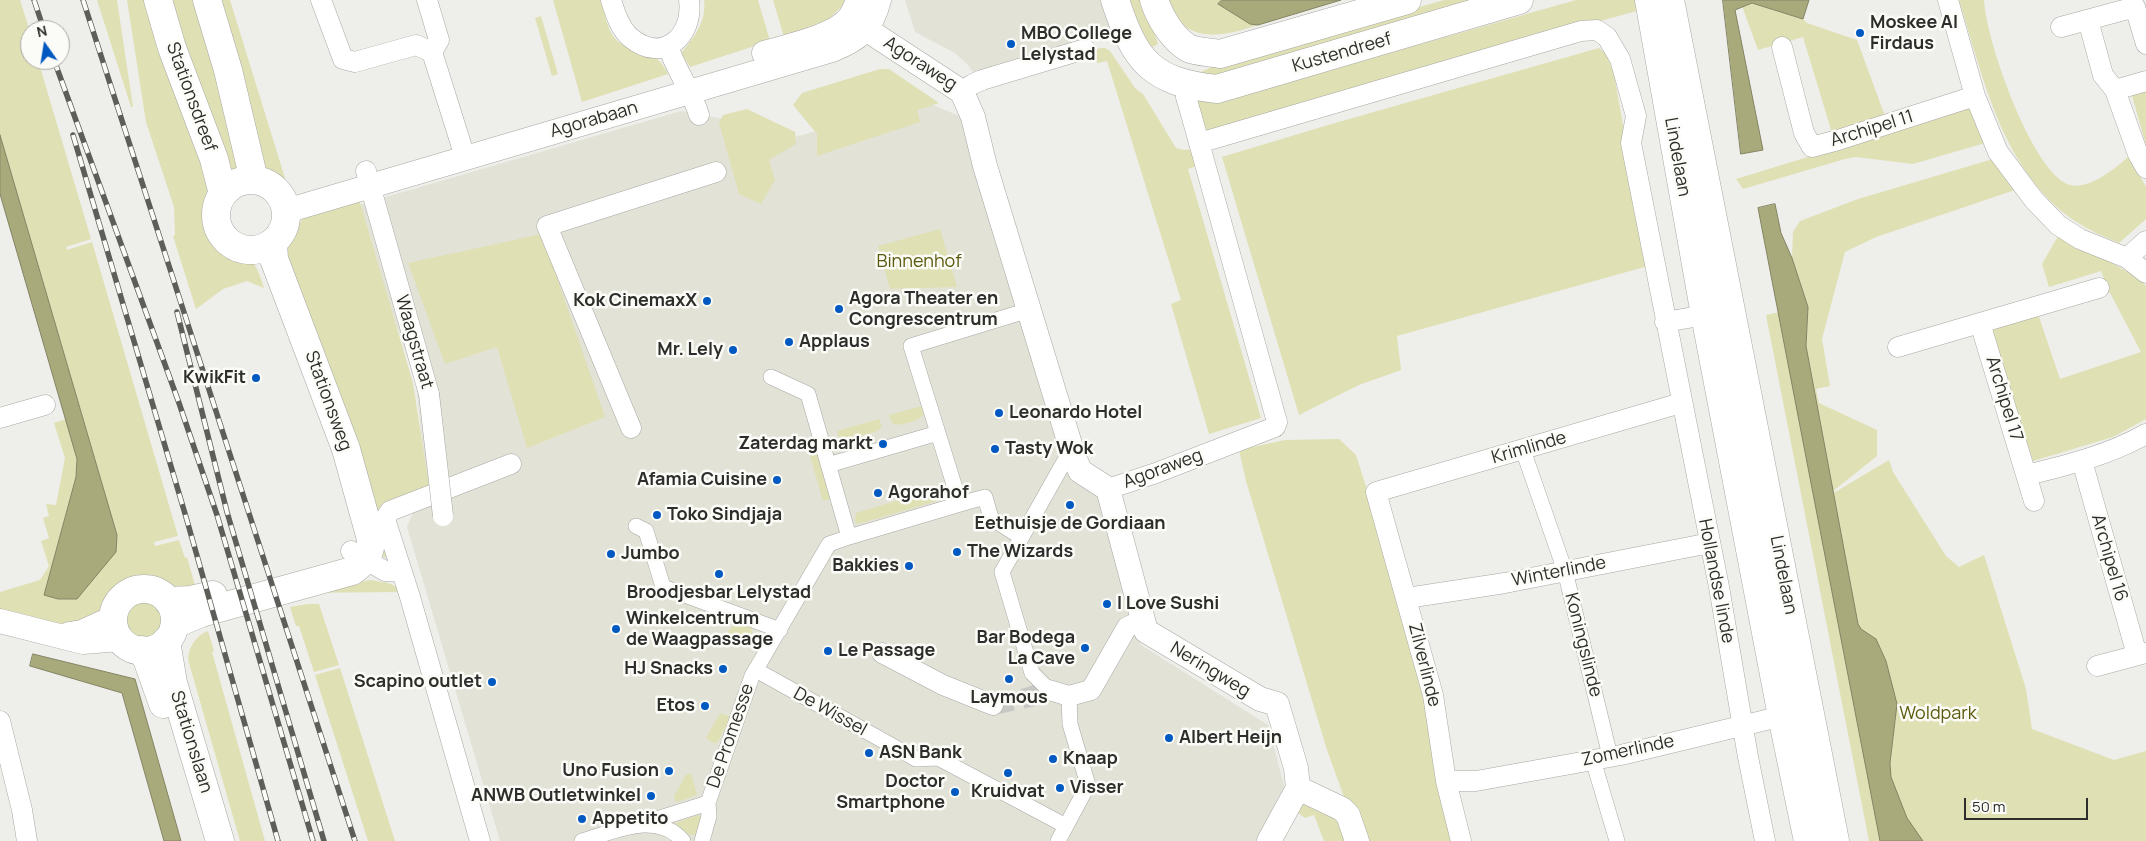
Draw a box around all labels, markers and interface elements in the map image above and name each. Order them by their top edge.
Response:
place label: Moskee Al Firdaus [1870,12,1958,54]
north arrow [20,20,70,70]
text: N [35,20,49,41]
place label: MBO College Lelystad [1021,23,1132,66]
marker: Moskee Al Firdaus [1854,27,1866,39]
street label: Kustendreef [1290,29,1394,77]
street label: Agoraweg [879,32,961,96]
marker: MBO College Lelystad [1005,38,1017,50]
street label: Stationsdreef [161,39,221,155]
street label: Agorabaan [548,97,640,143]
street label: Archipel 11 [1828,106,1916,152]
street label: Lindelaan [1659,116,1695,198]
park label: Binnenhof [876,251,962,273]
place label: Agora Theater en Congrescentrum [849,288,998,330]
place label: Kok CinemaxX [573,290,697,312]
street label: Waagstraat [390,293,438,391]
marker: Kok CinemaxX [701,295,713,307]
marker: Agora Theater en Congrescentrum [833,303,845,315]
place label: Applaus [799,331,870,353]
marker: Applaus [783,336,795,348]
place label: Mr. Lely [657,339,723,361]
marker: Mr. Lely [727,344,739,356]
street label: Stationsweg [300,348,356,454]
street label: Archipel 17 [1981,354,2027,444]
place label: KwikFit [183,367,246,389]
marker: KwikFit [250,372,262,384]
place label: Leonardo Hotel [1009,402,1142,424]
marker: Leonardo Hotel [993,407,1005,419]
street label: Krimlinde [1489,427,1569,469]
place label: Zaterdag markt [738,433,873,455]
marker: Zaterdag markt [877,438,889,450]
place label: Tasty Wok [1005,438,1093,460]
marker: Tasty Wok [989,443,1001,455]
street label: Agoraweg [1120,445,1206,493]
place label: Afamia Cuisine [637,469,767,491]
marker: Afamia Cuisine [771,474,783,486]
place label: Agorahof [888,482,969,504]
marker: Agorahof [872,487,884,499]
marker: Eethuisje de Gordiaan [1064,499,1076,511]
place label: Toko Sindjaja [667,504,782,526]
marker: Toko Sindjaja [651,509,663,521]
street label: Archipel 16 [2086,512,2132,604]
place label: Eethuisje de Gordiaan [974,513,1166,535]
street label: Hollandse linde [1693,517,1739,645]
street label: Lindelaan [1765,534,1801,616]
place label: The Wizards [967,541,1073,563]
place label: Jumbo [621,543,680,565]
marker: The Wizards [951,546,963,558]
marker: Jumbo [605,548,617,560]
street label: Winterlinde [1510,552,1608,592]
place label: Bakkies [832,555,899,577]
marker: Bakkies [903,560,915,572]
marker: Broodjesbar Lelystad [713,568,725,580]
place label: Broodjesbar Lelystad [627,582,811,604]
street label: Koningslinde [1560,591,1606,699]
place label: I Love Sushi [1117,593,1219,615]
marker: I Love Sushi [1101,598,1113,610]
place label: Winkelcentrum de Waagpassage [626,608,773,650]
street label: Zilverlinde [1403,621,1445,709]
marker: Winkelcentrum de Waagpassage [610,623,622,635]
place label: Bar Bodega La Cave [977,627,1075,670]
street label: Neringweg [1166,638,1254,702]
place label: Le Passage [838,640,935,662]
marker: Bar Bodega La Cave [1079,642,1091,654]
marker: Le Passage [822,645,834,657]
place label: HJ Snacks [624,658,713,680]
marker: HJ Snacks [717,663,729,675]
place label: Scapino outlet [354,671,482,693]
marker: Laymous [1003,673,1015,685]
marker: Scapino outlet [486,676,498,688]
street label: De Promesse [703,681,759,791]
street label: De Wissel [790,683,870,741]
place label: Laymous [970,687,1048,709]
street label: Stationslaan [165,688,217,796]
place label: Etos [657,695,695,717]
marker: Etos [699,700,711,712]
park label: Woldpark [1899,703,1977,725]
place label: Albert Heijn [1179,727,1282,749]
street label: Zomerlinde [1580,731,1676,771]
marker: Albert Heijn [1163,732,1175,744]
place label: ASN Bank [879,742,962,764]
marker: ASN Bank [863,747,875,759]
place label: Knaap [1063,748,1118,770]
marker: Knaap [1047,753,1059,765]
place label: Uno Fusion [562,760,659,782]
marker: Uno Fusion [663,765,675,777]
marker: Kruidvat [1002,767,1014,779]
place label: Doctor Smartphone [836,771,945,814]
place label: Visser [1070,777,1124,799]
place label: Kruidvat [971,781,1045,803]
marker: Visser [1054,782,1066,794]
place label: ANWB Outletwinkel [471,785,641,807]
marker: Doctor Smartphone [949,786,961,798]
scale bar [1966,788,2090,820]
marker: ANWB Outletwinkel [645,790,657,802]
text: 50 m [1972,796,2006,817]
place label: Appetito [592,808,668,830]
marker: Appetito [576,813,588,825]

